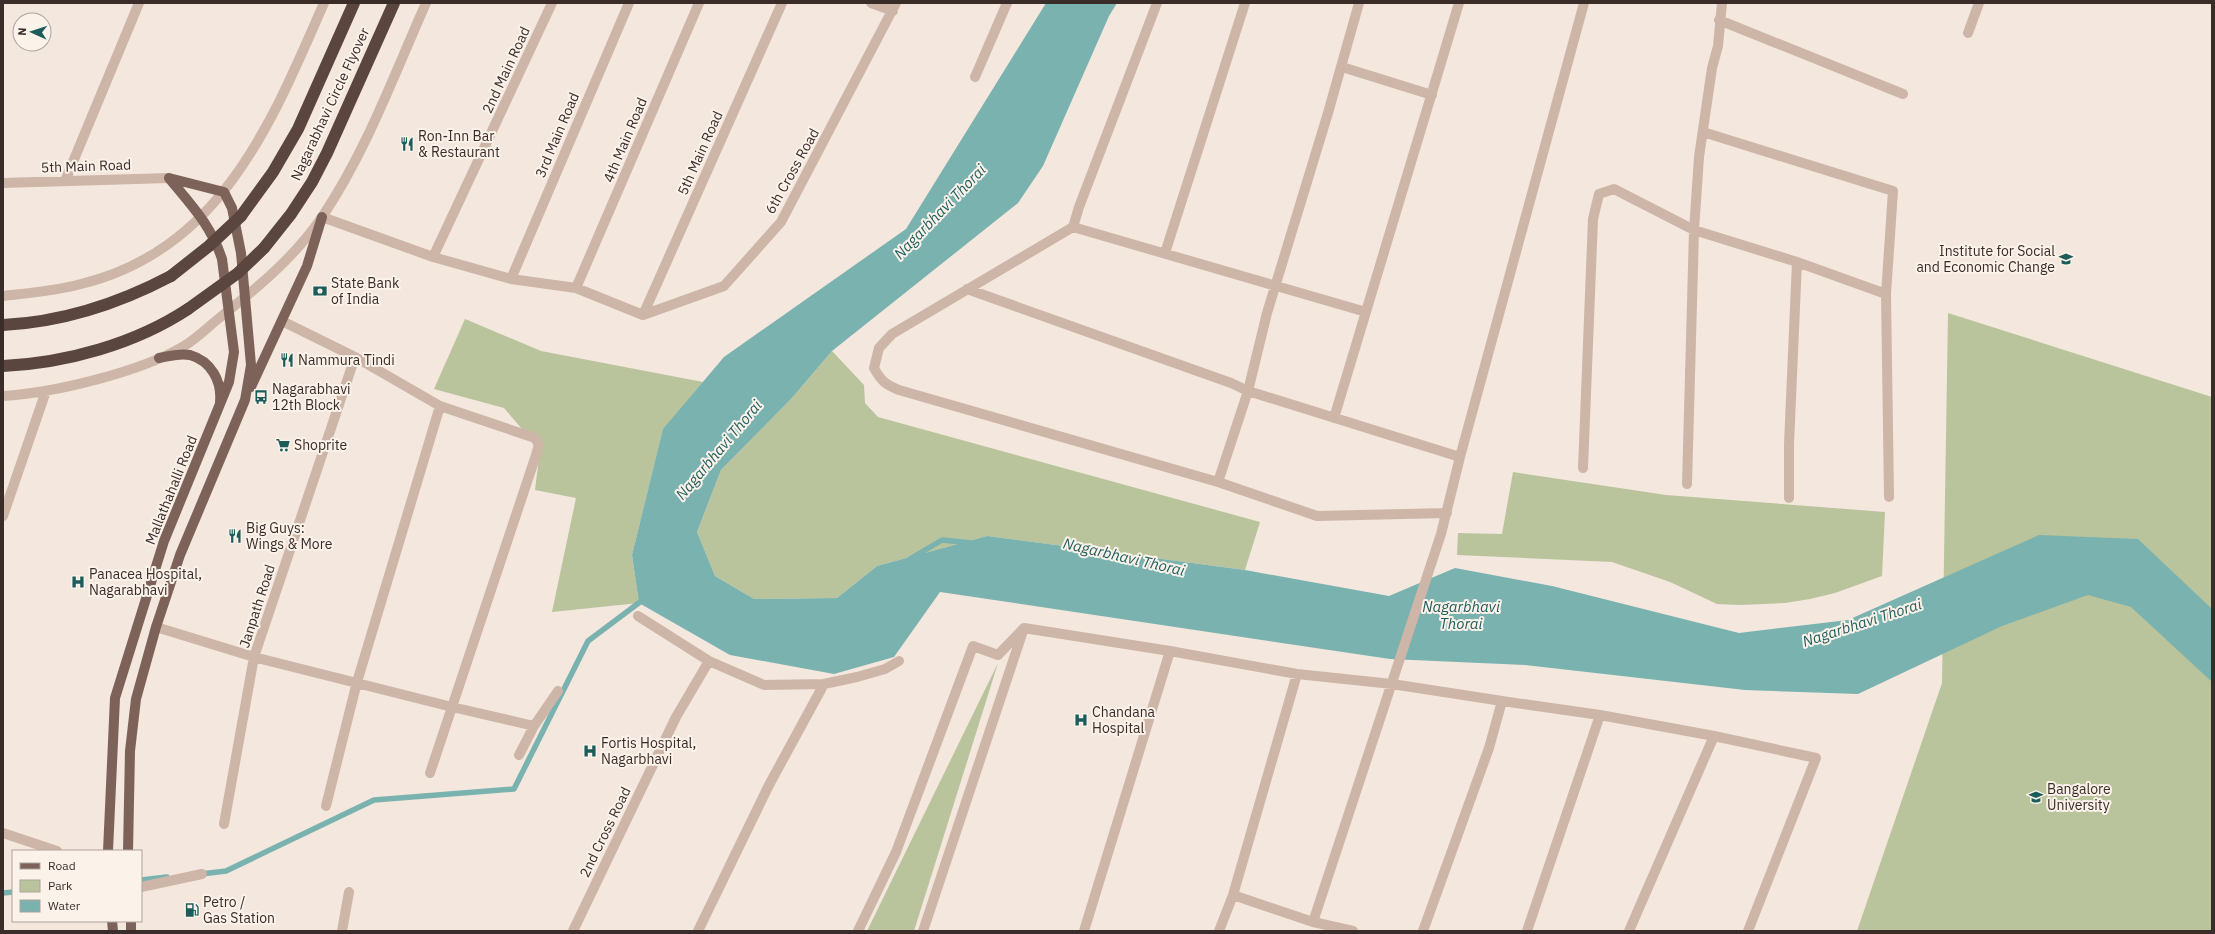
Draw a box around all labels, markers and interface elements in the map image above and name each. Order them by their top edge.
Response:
north arrow [12,12,52,52]
street label: 2nd Main Road [478,24,534,116]
street label: Nagarabhavi Circle Flyover [287,25,373,183]
text: N [15,27,29,36]
street label: 3rd Main Road [531,90,583,180]
street label: 4th Main Road [599,95,651,185]
street label: 5th Main Road [673,108,727,198]
street label: 6th Cross Road [761,125,823,217]
place label: Ron-Inn Bar & Restaurant [418,127,500,161]
restaurant icon: Ron-Inn Bar & Restaurant [399,136,415,152]
street label: 5th Main Road [41,155,131,177]
water label: Nagarbhavi Thorai [890,160,990,263]
place label: Institute for Social and Economic Change [1916,242,2055,276]
school or university icon: Institute for Social and Economic Change [2058,251,2074,267]
place label: State Bank of India [331,274,400,308]
bank icon: State Bank of India [312,283,328,299]
place label: Nammura Tindi [298,351,395,369]
restaurant icon: Nammura Tindi [279,352,295,368]
place label: Nagarabhavi 12th Block [272,380,351,414]
bus stop icon: Nagarabhavi 12th Block [253,389,269,405]
water label: Nagarbhavi Thorai [671,396,766,503]
street label: Mallathahalli Road [141,433,201,547]
place label: Shoprite [294,436,348,454]
supermarket icon: Shoprite [275,437,291,453]
place label: Big Guys: Wings & More [246,519,333,553]
restaurant icon: Big Guys: Wings & More [227,528,243,544]
water label: Nagarbhavi Thorai [1061,533,1187,580]
street label: Janpath Road [235,562,279,650]
place label: Panacea Hospital, Nagarabhavi [89,565,202,599]
hospital icon: Panacea Hospital, Nagarabhavi [70,574,86,590]
water label: Nagarbhavi Thorai [1800,594,1924,651]
water label: Nagarbhavi Thorai [1422,597,1500,633]
place label: Chandana Hospital [1092,703,1156,737]
hospital icon: Chandana Hospital [1073,712,1089,728]
place label: Fortis Hospital, Nagarbhavi [601,734,696,768]
hospital icon: Fortis Hospital, Nagarbhavi [582,743,598,759]
place label: Bangalore University [2047,780,2111,814]
street label: 2nd Cross Road [575,784,635,880]
school or university icon: Bangalore University [2028,789,2044,805]
legend [12,850,142,922]
text: Road [48,858,76,873]
text: Park [48,878,73,893]
place label: Petro / Gas Station [203,893,275,927]
text: Water [48,898,81,913]
fuel station icon: Petro / Gas Station [184,902,200,918]

